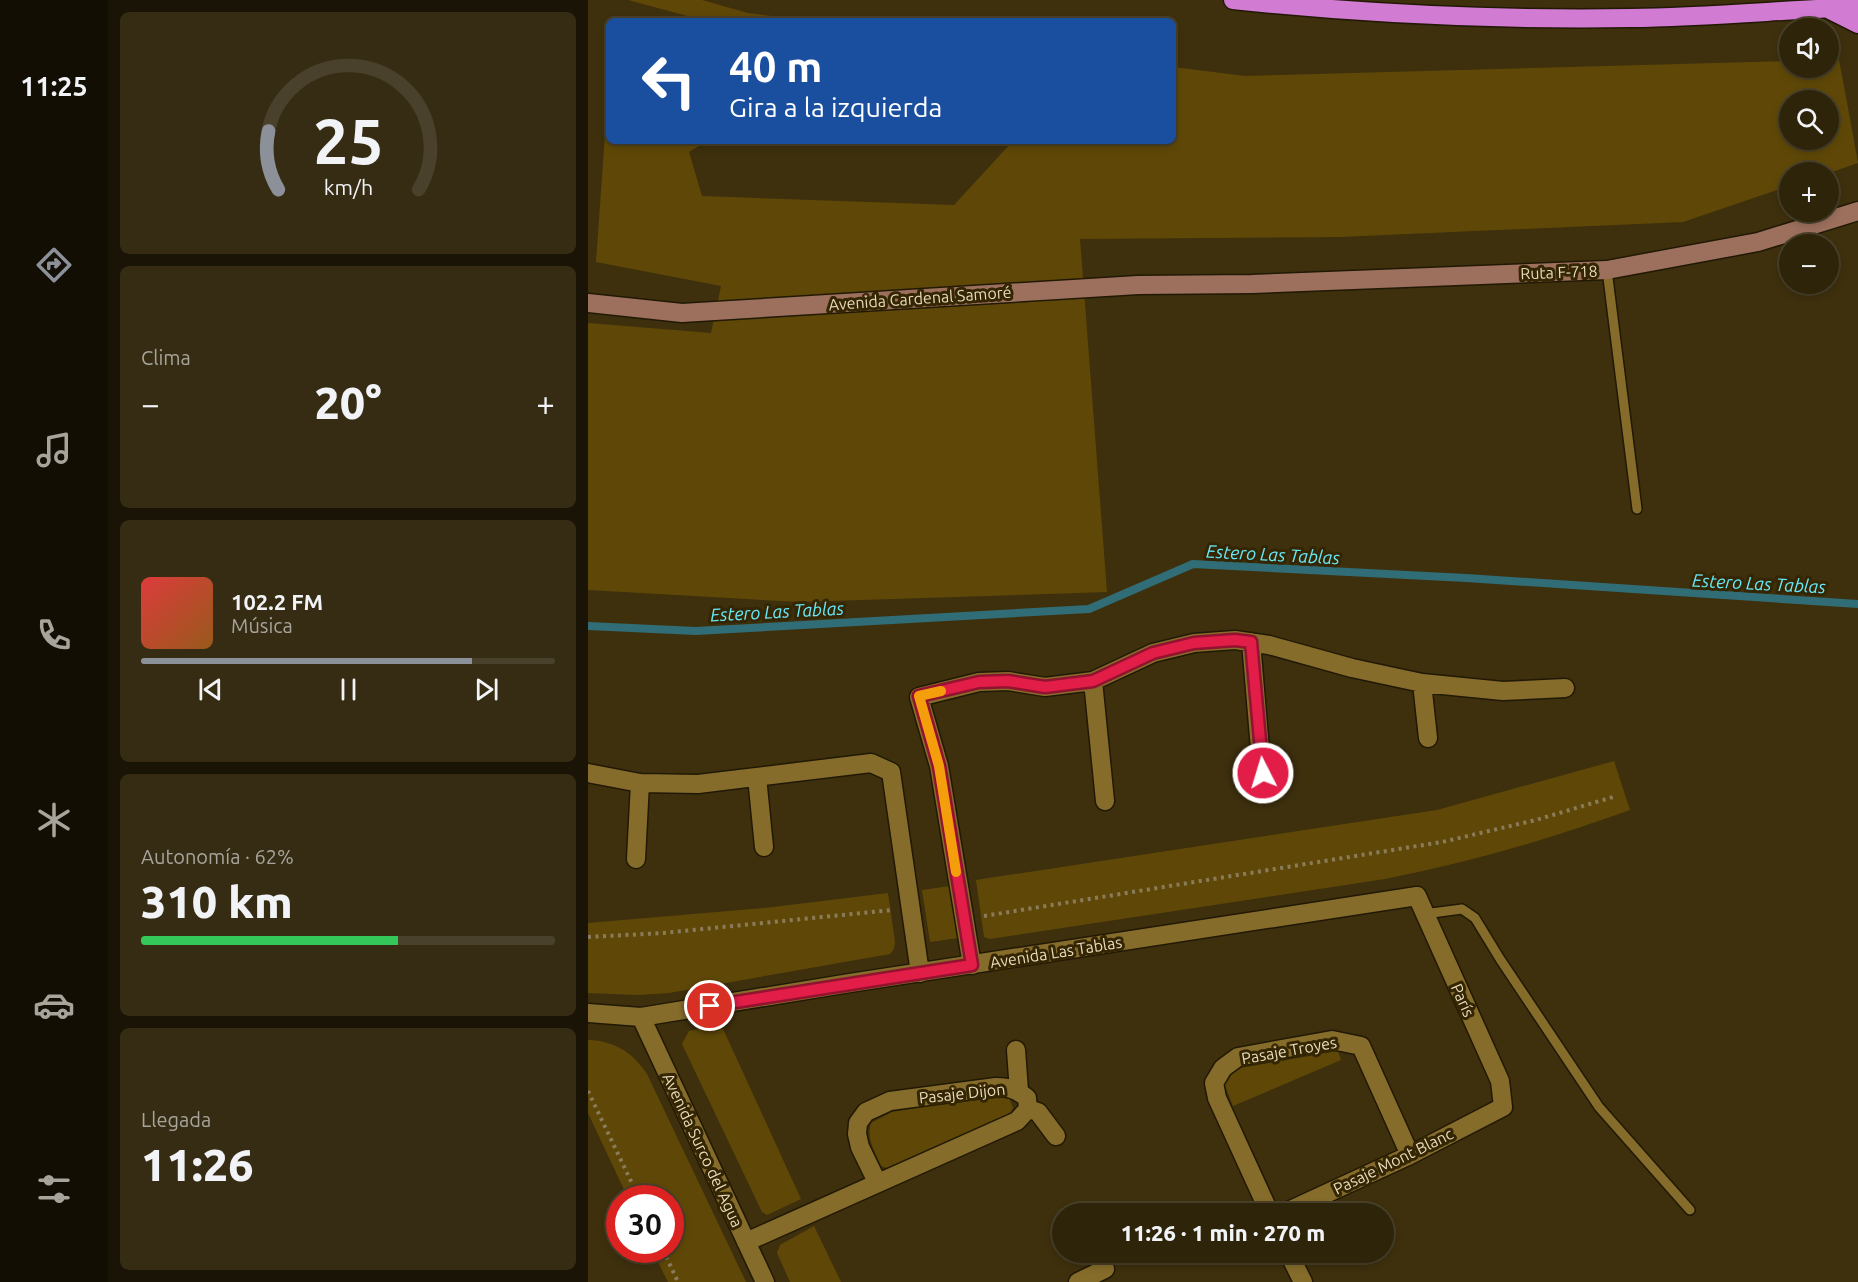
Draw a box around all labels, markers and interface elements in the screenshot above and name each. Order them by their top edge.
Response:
map controls [1779,18,1839,294]
button: sound [1779,18,1839,78]
icon: left [630,42,708,120]
text: 40 m [729,43,823,90]
text: 11:25 [20,71,88,101]
button: search [1779,90,1839,150]
text: Gira a la izquierda [729,92,942,122]
text: 25 [313,106,383,176]
button: + [1779,162,1839,222]
text: km/h [323,175,373,199]
button: − [1779,234,1839,294]
icon: directions [33,244,75,286]
street label: Ruta F-718 [1520,262,1598,282]
street label: Avenida Cardenal Samoré [828,283,1012,313]
text: Clima [141,346,191,369]
text: 20° [314,377,382,428]
text: − [141,385,160,422]
text: + [536,385,555,422]
icon: music [33,429,75,471]
water label: Estero Las Tablas [1206,541,1341,568]
water label: Estero Las Tablas [1692,570,1827,597]
text: 102.2 FM [231,589,323,614]
water label: Estero Las Tablas [710,597,845,624]
icon: phone [33,614,75,656]
text: Música [231,614,293,637]
icon: previous [194,673,227,706]
icon: pause [332,673,365,706]
icon: next [470,673,503,706]
position arrow [1231,741,1295,805]
icon: climate [33,799,75,841]
text: Autonomía · 62% [141,845,294,868]
text: 310 km [141,876,293,927]
street label: Avenida Las Tablas [989,933,1123,971]
pin [684,980,735,1031]
street label: París [1448,981,1478,1019]
icon: car [33,984,75,1026]
icon: arrive [693,989,726,1022]
street label: Pasaje Troyes [1240,1033,1338,1067]
street label: Avenida Surco del Agua [659,1070,747,1230]
street label: Pasaje Dijon [918,1080,1006,1106]
text: Llegada [141,1108,211,1131]
street label: Pasaje Mont Blanc [1330,1124,1456,1198]
text: 11:26 [141,1139,254,1190]
icon: filters [33,1168,75,1210]
speed limit sign: 30 [606,1185,684,1263]
text: 11:26 · 1 min · 270 m [1121,1220,1325,1245]

